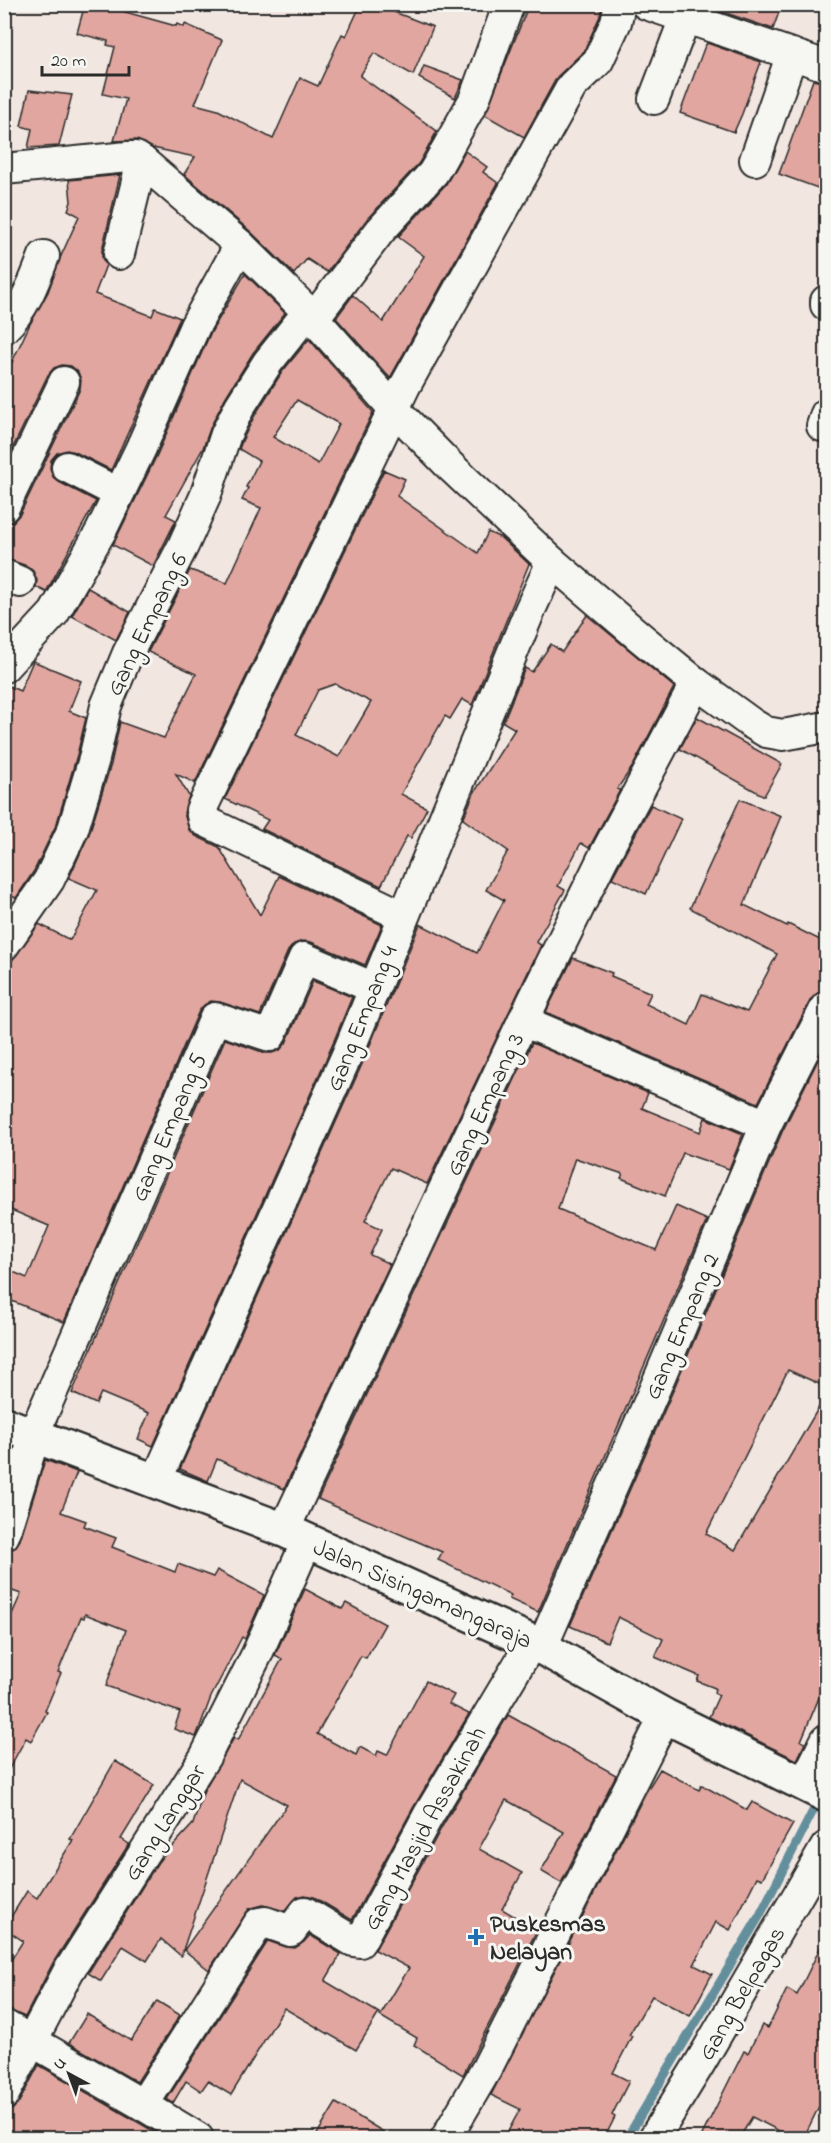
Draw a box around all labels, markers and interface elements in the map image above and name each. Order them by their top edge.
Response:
scale bar [42,39,129,77]
text: 20 m [51,49,86,75]
street label: Gang Empang 6 [99,547,198,702]
street label: Gang Empang 4 [318,941,408,1097]
street label: Gang Empang 3 [438,1028,535,1182]
street label: Gang Empang 5 [123,1048,217,1208]
street label: Gang Empang 2 [637,1248,730,1406]
street label: Jalan Sisingamangaraja [307,1531,537,1659]
street label: Gang Masjid Assakinah [356,1721,497,1937]
street label: Gang Langgar [116,1757,216,1889]
place label: Puskesmas Nelayan [490,1908,606,1972]
street label: Gang Belpagas [691,1921,796,2068]
marker: Puskesmas Nelayan [467,1928,485,1946]
north arrow [39,2044,99,2104]
text: U [49,2052,72,2077]

